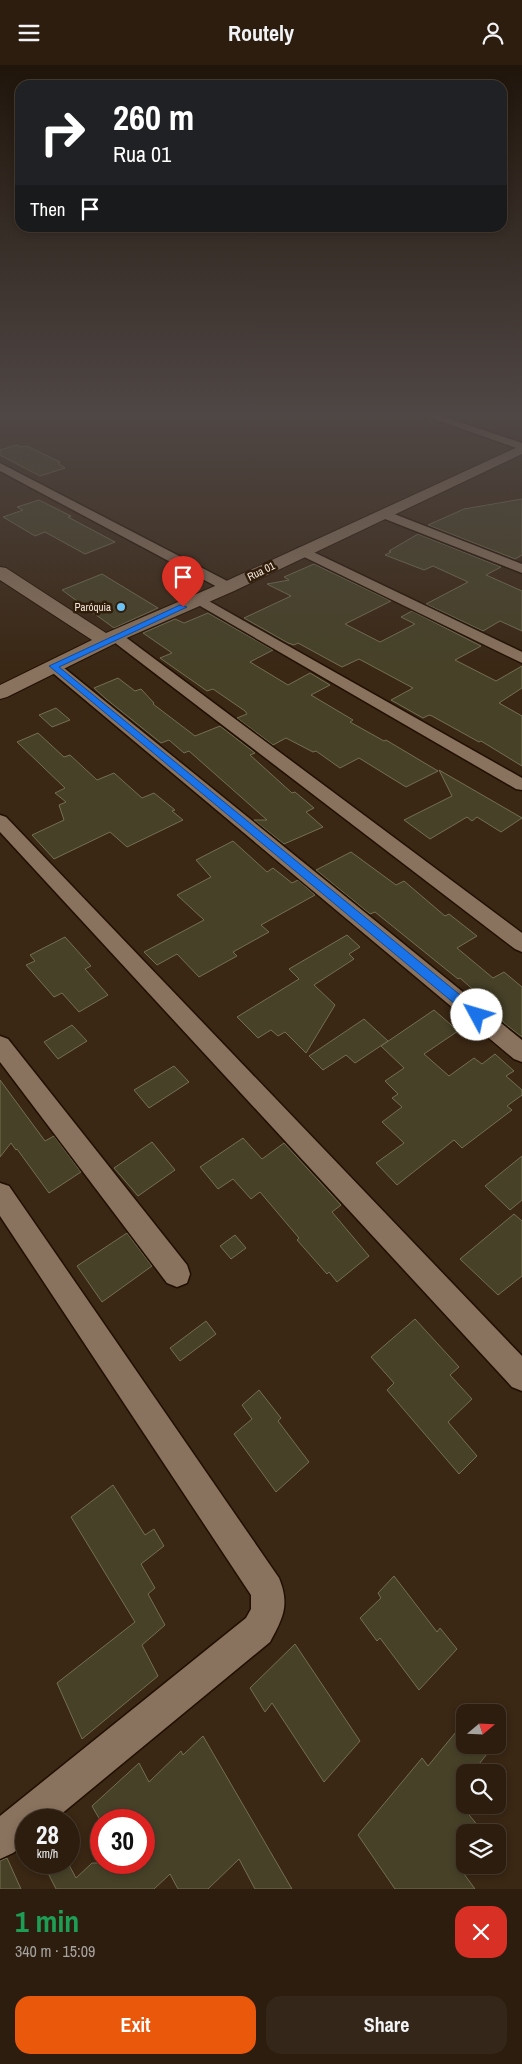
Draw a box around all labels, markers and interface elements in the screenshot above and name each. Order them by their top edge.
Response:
text: Routely [228,18,294,48]
icon: menu [15,19,43,47]
icon: person [479,19,507,47]
text: 260 m [113,94,194,141]
icon: right [30,100,95,165]
text: Rua 01 [113,139,171,169]
icon: arrive [76,195,104,223]
text: Then [30,196,66,222]
pin [162,556,204,607]
street label: Rua 01 [245,558,277,584]
icon: arrive [169,563,197,591]
place label: Paróquia [74,600,111,614]
marker: Paróquia [115,601,127,613]
position arrow [450,988,502,1040]
north arrow [456,1704,506,1754]
map controls [456,1704,506,1874]
button: search [456,1764,506,1814]
speed limit sign: 30 [90,1809,155,1874]
text: 28 [36,1818,59,1852]
button: layers [456,1824,506,1874]
text: km/h [37,1846,58,1862]
text: 1 min [15,1901,79,1941]
button: close [455,1906,507,1958]
text: 340 m · 15:09 [15,1940,95,1962]
button: Exit [15,1996,256,2054]
button: Share [266,1996,507,2054]

